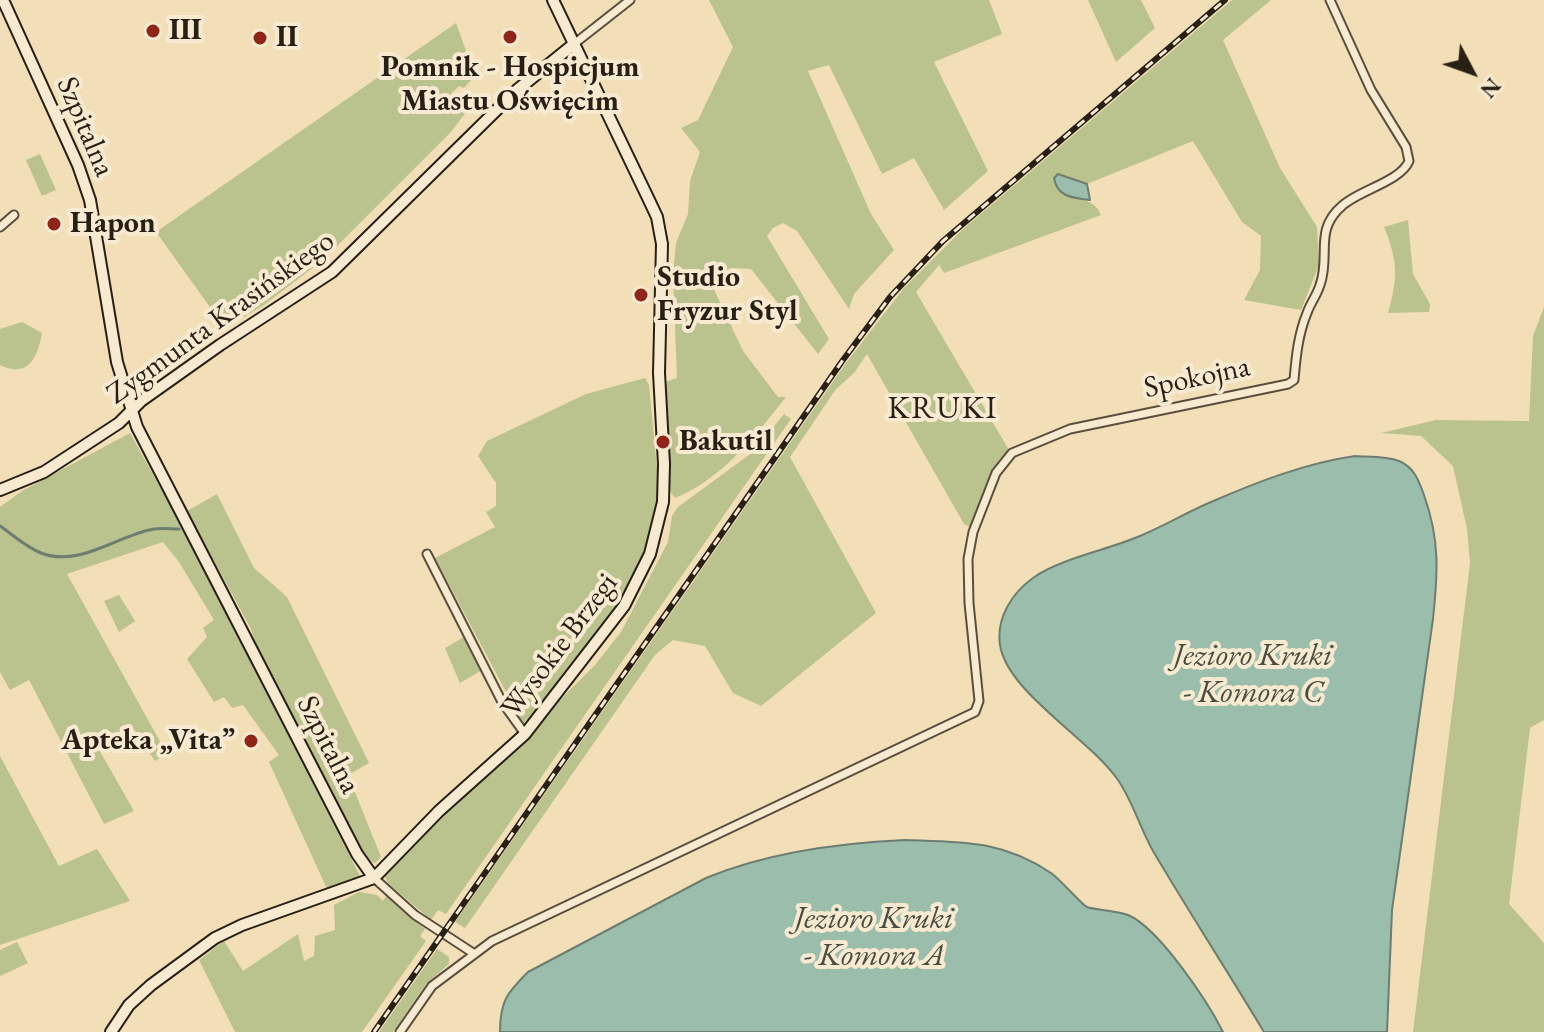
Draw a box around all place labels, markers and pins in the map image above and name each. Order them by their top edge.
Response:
place label: III [169,13,202,49]
place label: II [276,20,298,56]
marker: III [144,22,162,40]
marker: Pomnik - Hospicjum Miastu Oświęcim [501,28,519,46]
marker: II [251,29,269,47]
place label: Pomnik - Hospicjum Miastu Oświęcim [381,50,639,120]
place label: Hapon [70,206,156,242]
marker: Hapon [45,215,63,233]
place label: Studio Fryzur Styl [657,260,798,330]
marker: Studio Fryzur Styl [632,286,650,304]
place label: Bakutil [679,424,772,460]
marker: Bakutil [654,433,672,451]
place label: Apteka „Vita” [61,723,235,759]
marker: Apteka „Vita” [242,732,260,750]

